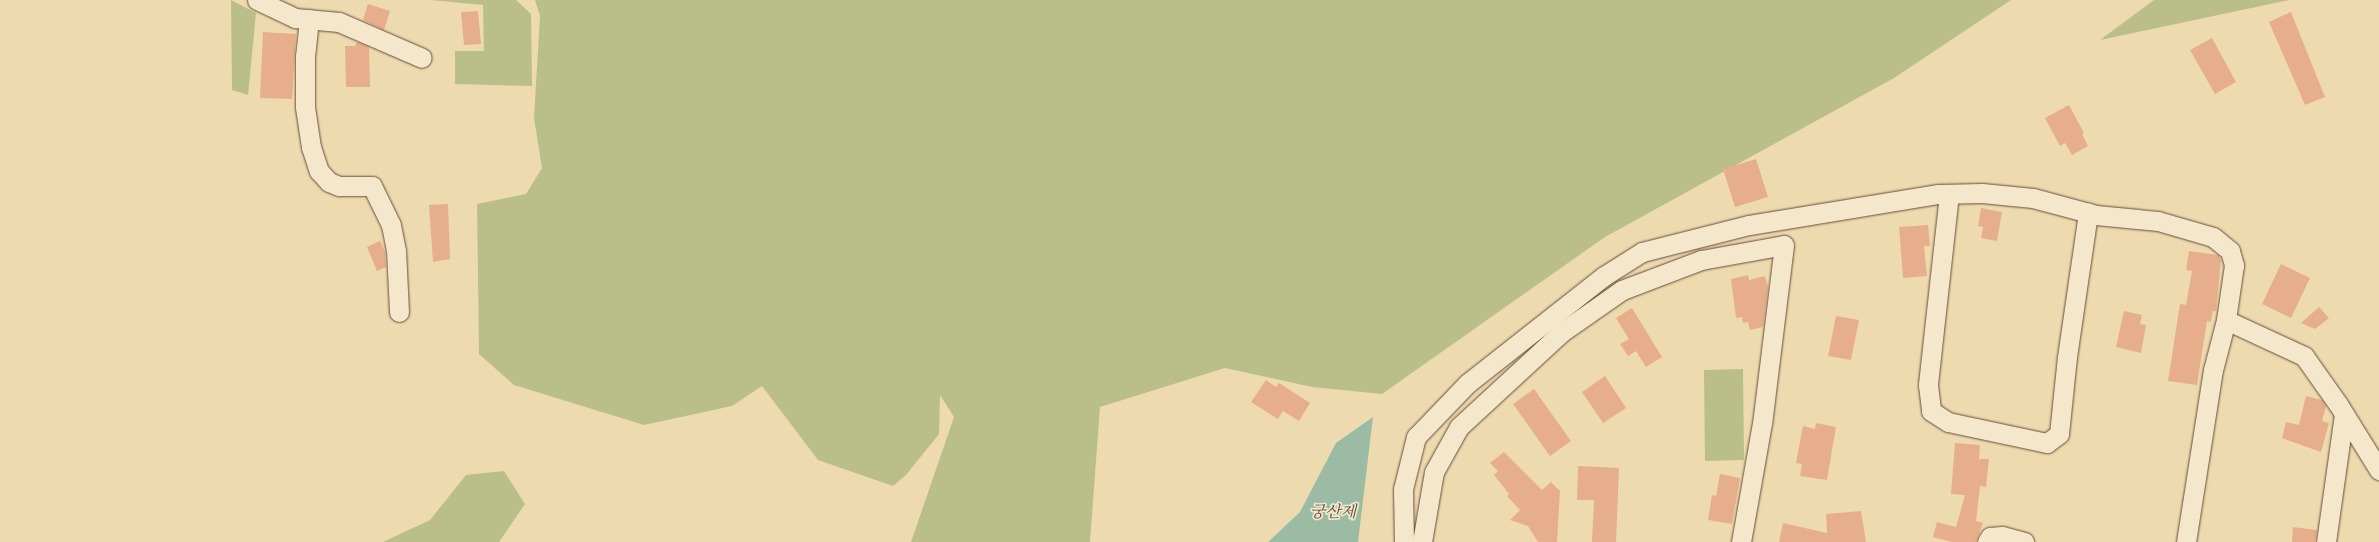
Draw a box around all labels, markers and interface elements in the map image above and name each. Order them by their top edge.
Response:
water label: 궁산제 [1310,502,1356,522]

